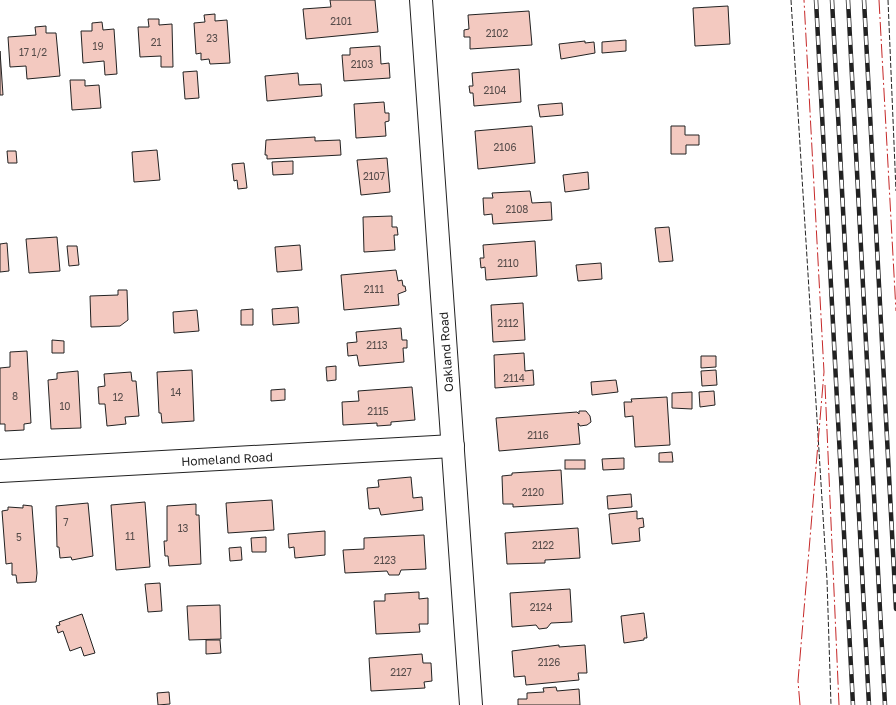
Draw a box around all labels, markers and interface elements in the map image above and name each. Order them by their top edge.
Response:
house number: 2101 [330,15,352,27]
house number: 2102 [486,27,509,39]
house number: 23 [206,32,218,44]
house number: 21 [151,36,161,48]
house number: 19 [93,40,103,52]
house number: 17 1/2 [19,46,47,58]
house number: 2103 [351,58,373,70]
house number: 2104 [484,84,506,96]
house number: 2106 [494,141,516,153]
house number: 2107 [363,170,385,182]
house number: 2108 [506,203,528,215]
house number: 2110 [497,257,519,269]
house number: 2111 [364,283,384,295]
street label: Oakland Road [436,311,456,393]
house number: 2112 [497,317,519,329]
house number: 2113 [366,339,388,351]
house number: 2114 [503,372,525,384]
house number: 14 [171,386,181,398]
house number: 8 [12,390,18,402]
house number: 12 [113,391,124,403]
house number: 10 [59,400,71,412]
house number: 2115 [367,405,389,417]
house number: 2116 [527,429,549,441]
street label: Homeland Road [181,449,273,469]
house number: 2120 [522,486,544,498]
house number: 7 [63,516,69,528]
house number: 13 [178,522,188,534]
house number: 11 [125,530,135,542]
house number: 5 [16,531,22,543]
house number: 2122 [532,539,554,551]
house number: 2123 [374,554,396,566]
house number: 2124 [530,601,552,613]
house number: 2126 [538,656,560,668]
house number: 2127 [390,666,412,678]

